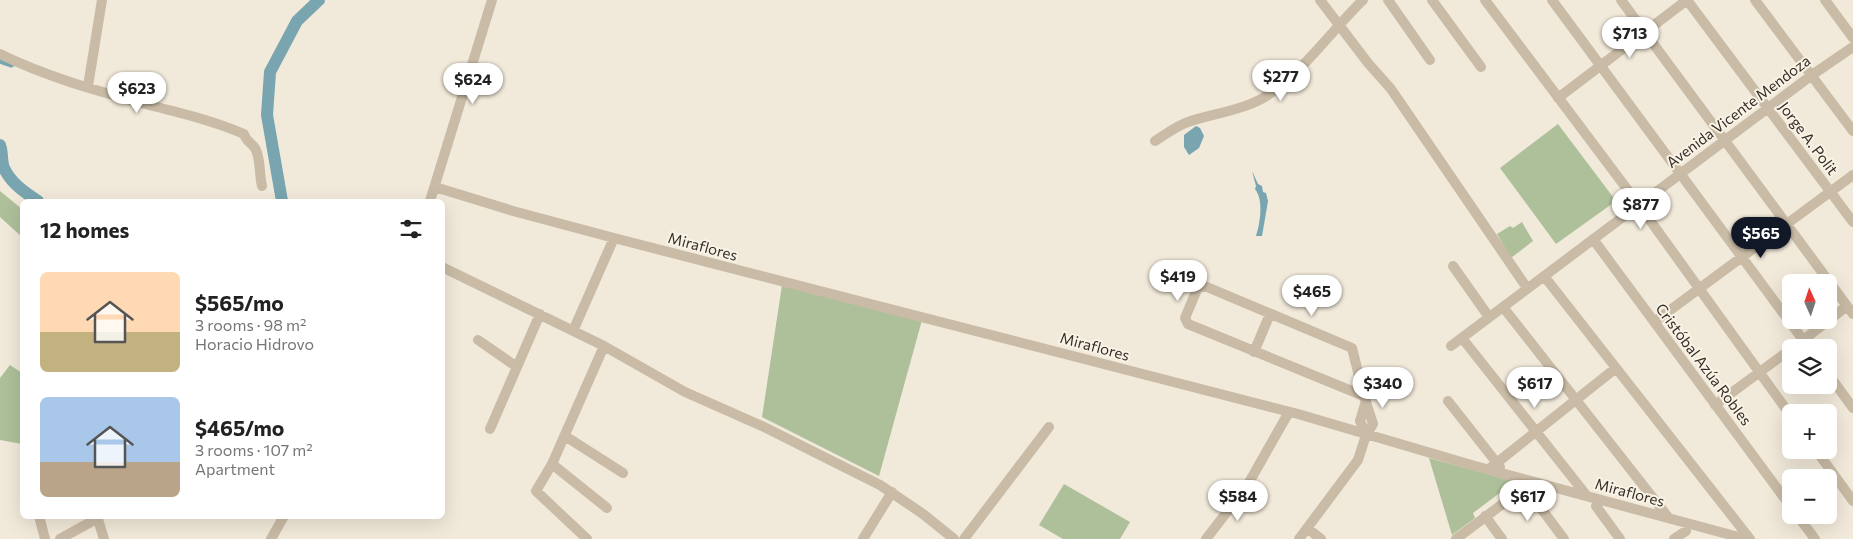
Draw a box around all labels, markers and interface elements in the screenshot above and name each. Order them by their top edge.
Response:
pin: $713 [1600,17,1660,59]
text: $713 [1613,23,1647,42]
street label: Avenida Vicente Mendoza [1662,51,1814,171]
pin: $277 [1251,59,1311,102]
pin: $624 [443,62,503,105]
text: $277 [1263,66,1299,85]
text: $624 [454,69,492,88]
pin: $623 [107,72,167,114]
text: $623 [118,78,156,97]
street label: Jorge A. Polit [1776,98,1842,178]
pin: $877 [1611,188,1671,230]
text: $877 [1623,194,1659,213]
icon: filters [397,215,425,243]
pin: $565 [1731,216,1791,259]
text: 12 homes [40,217,129,242]
text: $565 [1742,223,1780,242]
street label: Miraflores [666,228,740,264]
pin: $419 [1148,260,1208,302]
text: $419 [1160,266,1196,285]
pin: $465 [1282,274,1342,317]
north arrow [1782,274,1838,329]
map controls [1782,274,1837,524]
text: $465 [1293,281,1331,300]
text: $565/mo [195,290,284,315]
icon: home [80,292,140,352]
street label: Cristóbal Azúa Robles [1652,299,1756,429]
text: 3 rooms · 98 m² [195,315,306,334]
street label: Miraflores [1058,328,1132,364]
text: Horacio Hidrovo [195,334,314,353]
button: layers [1782,339,1837,394]
pin: $340 [1353,366,1413,409]
pin: $617 [1505,366,1565,409]
text: $340 [1364,373,1402,392]
text: $617 [1517,373,1553,392]
button: + [1782,404,1837,459]
text: $465/mo [195,415,284,440]
icon: home [80,417,140,477]
text: 3 rooms · 107 m² [195,440,313,459]
text: Apartment [195,459,275,478]
button: − [1782,469,1837,524]
street label: Miraflores [1593,474,1667,510]
pin: $584 [1208,480,1268,522]
pin: $617 [1498,480,1558,522]
text: $584 [1219,486,1257,505]
text: $617 [1510,486,1546,505]

